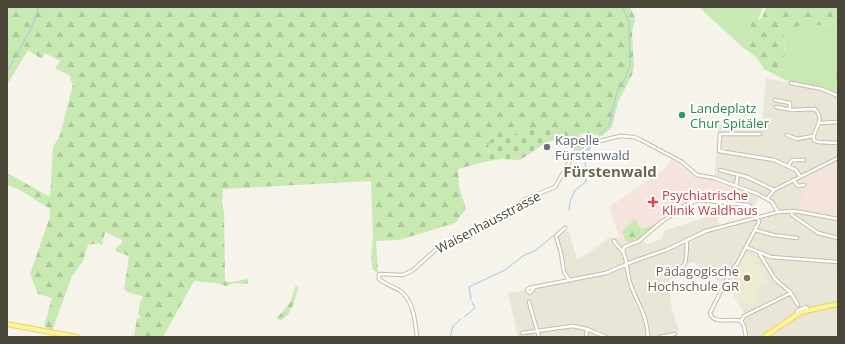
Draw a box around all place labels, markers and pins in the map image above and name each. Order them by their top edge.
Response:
place label: Landeplatz Chur Spitäler [690,99,770,132]
marker: Landeplatz Chur Spitäler [677,110,687,120]
place label: Kapelle Fürstenwald [555,131,630,164]
marker: Kapelle Fürstenwald [542,142,552,152]
place label: Psychiatrische Klinik Waldhaus [662,186,758,219]
marker: Psychiatrische Klinik Waldhaus [647,196,659,208]
place label: Pädagogische Hochschule GR [648,262,739,295]
marker: Pädagogische Hochschule GR [742,273,752,283]

